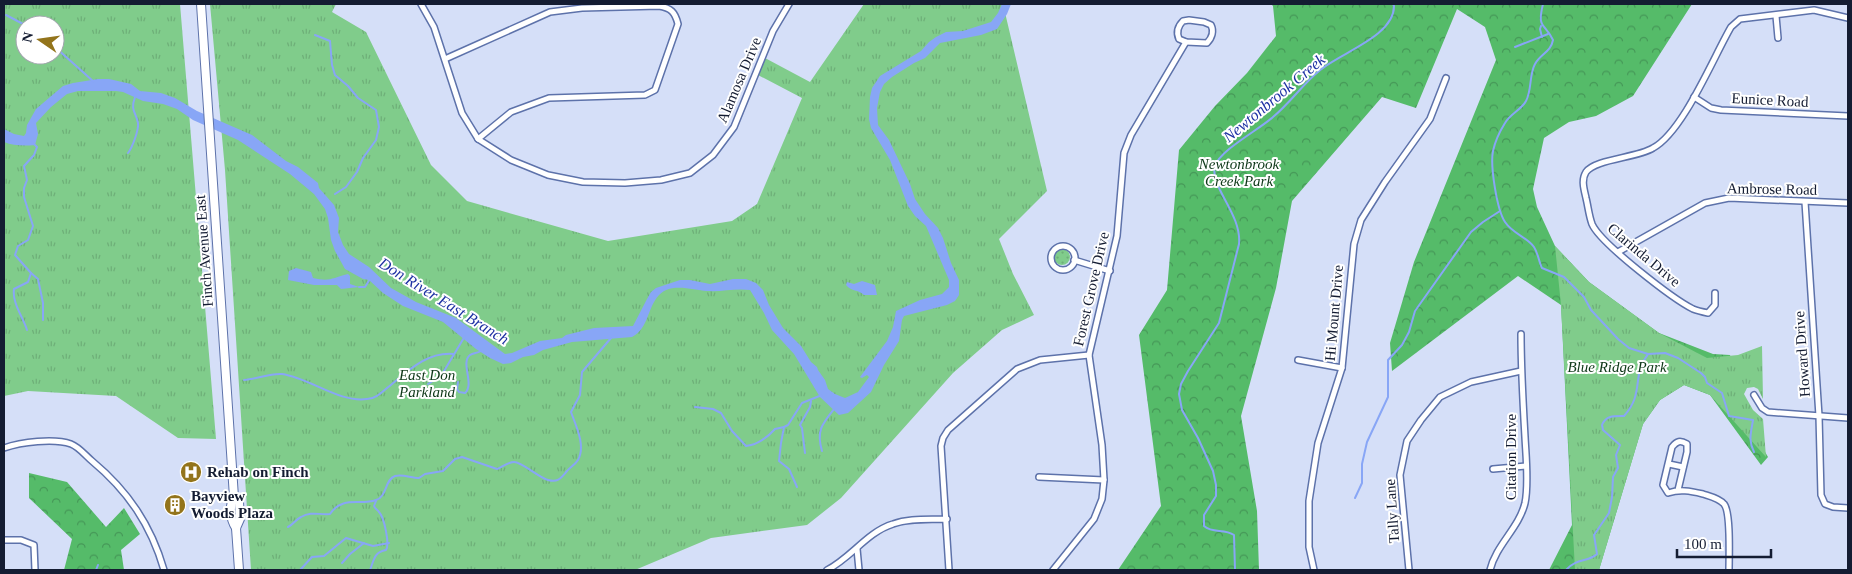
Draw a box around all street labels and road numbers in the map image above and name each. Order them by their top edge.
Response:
street label: Alamosa Drive [714,35,764,125]
street label: Eunice Road [1731,90,1809,110]
street label: Ambrose Road [1727,180,1818,198]
street label: Finch Avenue East [192,194,216,308]
street label: Clarinda Drive [1605,220,1684,290]
street label: Forest Grove Drive [1070,230,1112,348]
street label: Hi Mount Drive [1322,264,1346,362]
street label: Howard Drive [1791,310,1813,398]
street label: Citation Drive [1503,414,1519,500]
street label: Tally Lane [1382,478,1402,544]

